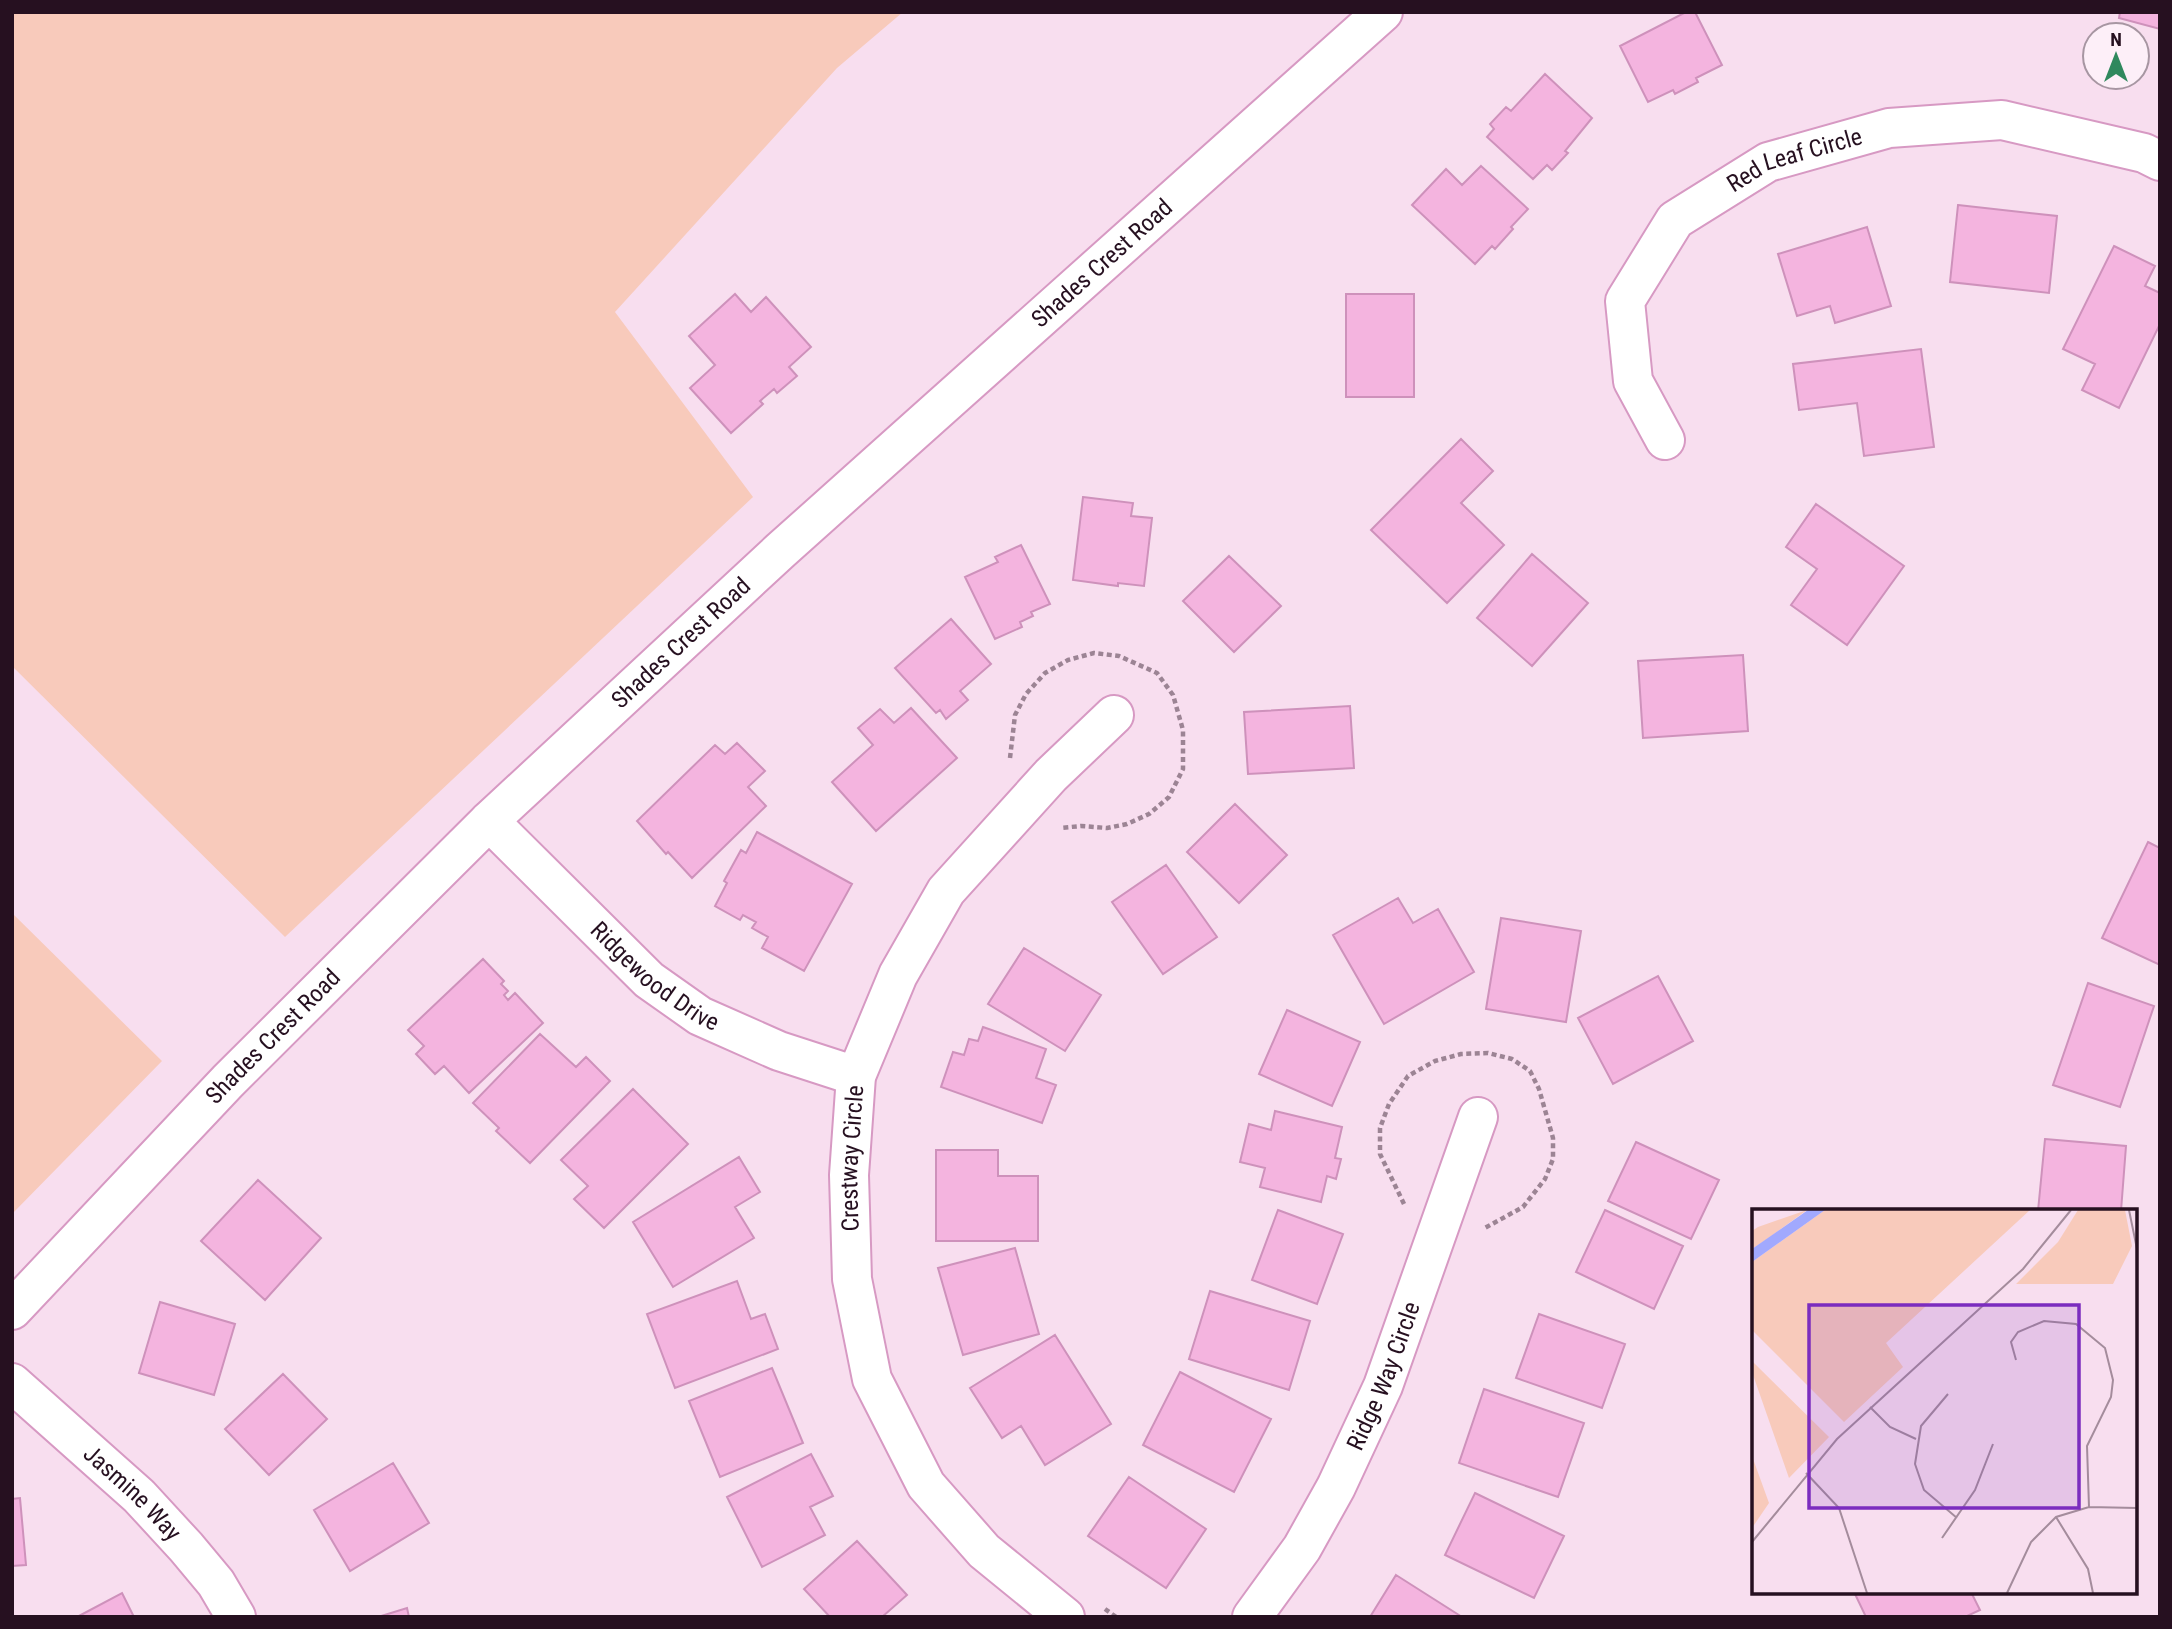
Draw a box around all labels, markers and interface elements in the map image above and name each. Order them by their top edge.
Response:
north arrow [2081,21,2151,91]
text: N [2110,28,2122,51]
street label: Red Leaf Circle [1722,122,1865,198]
street label: Shades Crest Road [1026,193,1178,333]
street label: Shades Crest Road [606,572,756,714]
street label: Ridgewood Drive [585,916,723,1037]
street label: Shades Crest Road [200,963,346,1110]
street label: Crestway Circle [835,1084,869,1232]
inset map [1752,1209,2137,1594]
street label: Ridge Way Circle [1341,1298,1426,1455]
street label: Jasmine Way [78,1439,187,1546]

